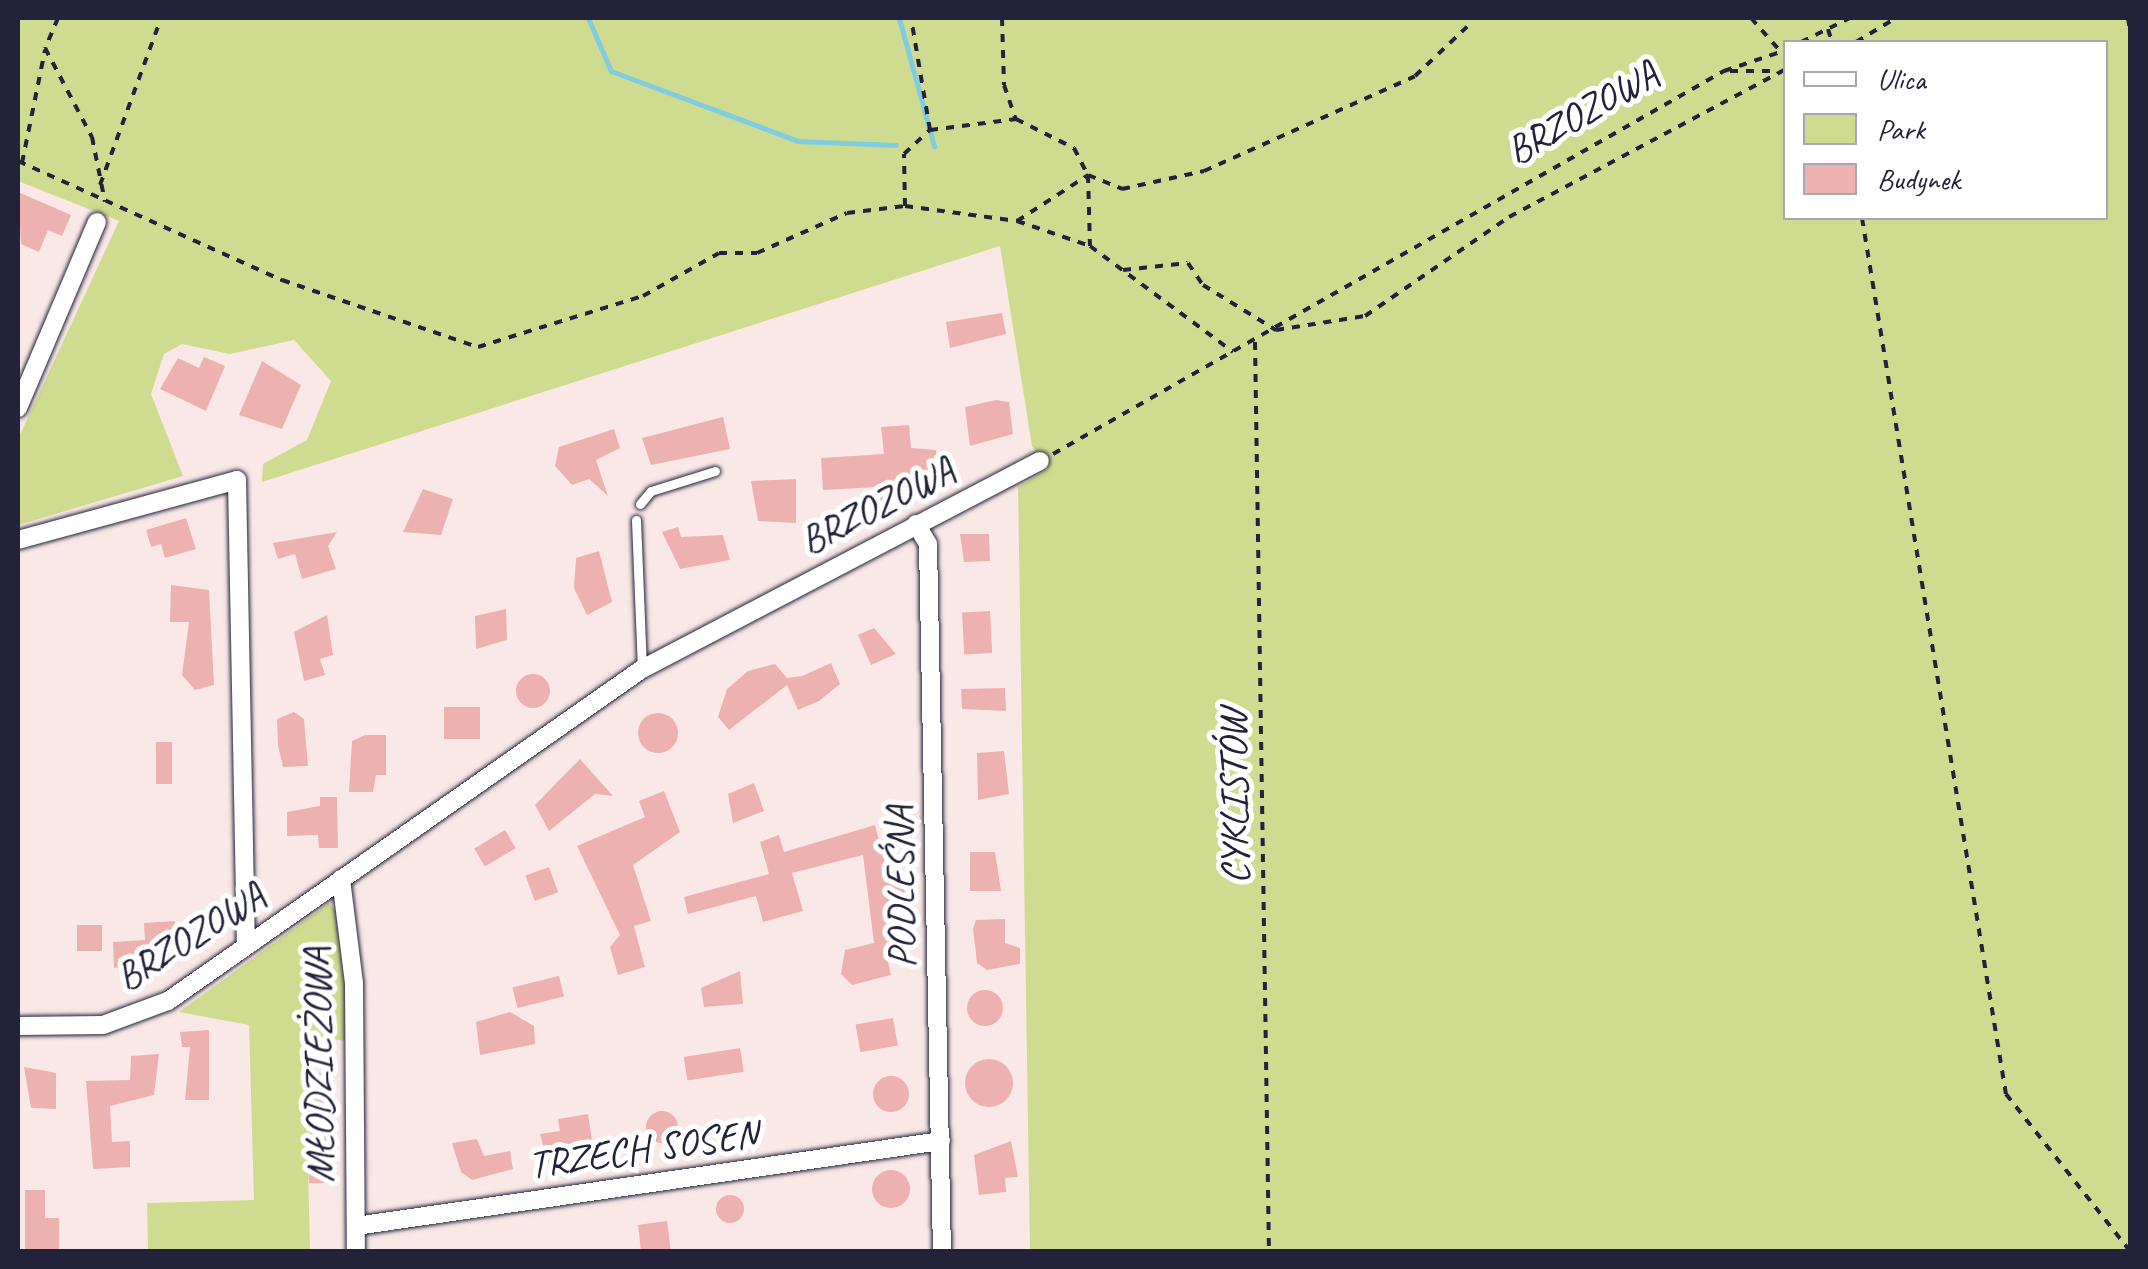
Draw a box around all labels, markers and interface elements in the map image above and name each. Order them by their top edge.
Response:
legend [1783,40,2108,220]
street label: BRZOZOWA [1497,49,1667,175]
text: Ulica [1877,60,1926,98]
text: Park [1877,110,1925,148]
text: Budynek [1877,160,1960,198]
street label: BRZOZOWA [792,446,962,564]
street label: CYKLISTÓW [1208,709,1260,885]
street label: PODLEŚNA [875,806,925,968]
street label: BRZOZOWA [106,871,274,1001]
street label: MŁODZIEŻOWA [292,947,344,1183]
street label: TRZECH SOSEN [525,1109,761,1189]

